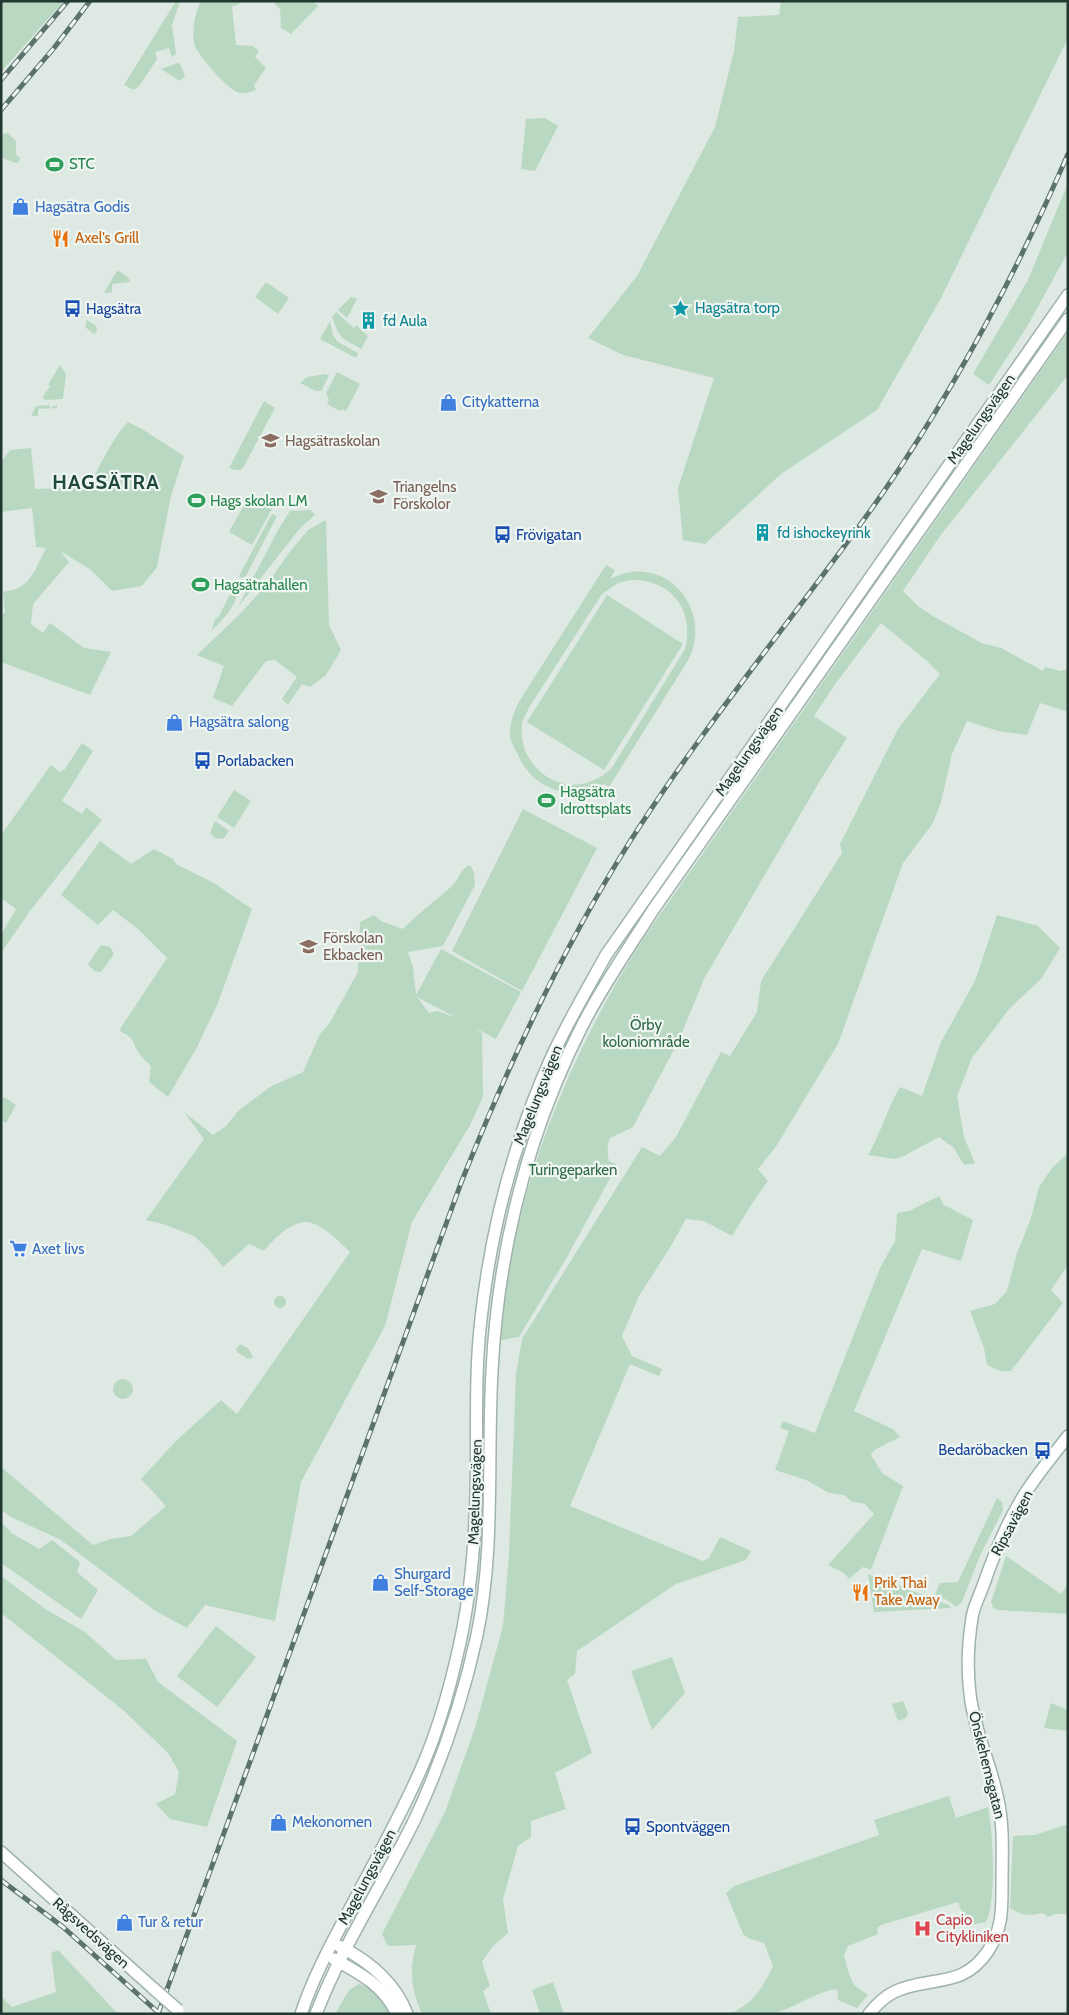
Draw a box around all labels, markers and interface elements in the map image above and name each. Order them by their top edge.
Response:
sports icon: STC [45,154,65,174]
place label: STC [69,155,95,173]
shop icon: Hagsätra Godis [11,197,31,217]
place label: Hagsätra Godis [35,198,130,216]
restaurant icon: Axel's Grill [51,228,71,248]
place label: Axel's Grill [75,229,140,247]
place icon: Hagsätra torp [671,298,691,318]
bus stop icon: Hagsätra [62,299,82,319]
place label: Hagsätra torp [695,299,780,317]
place label: Hagsätra [86,300,142,318]
building icon: fd Aula [359,311,379,331]
place label: fd Aula [383,312,428,330]
street label: Magelungsvägen [943,370,1019,468]
shop icon: Citykatterna [438,392,458,412]
place label: Citykatterna [462,393,540,411]
school or university icon: Hagsätraskolan [261,431,281,451]
place label: Hagsätraskolan [285,432,380,450]
district label: HAGSÄTRA [52,470,160,494]
place label: Triangelns Förskolor [393,478,456,513]
school or university icon: Triangelns Förskolor [369,486,389,506]
sports icon: Hags skolan LM [186,491,206,511]
place label: Hags skolan LM [210,492,308,510]
building icon: fd ishockeyrink [753,523,773,543]
place label: fd ishockeyrink [777,524,871,542]
bus stop icon: Frövigatan [492,525,512,545]
place label: Frövigatan [516,526,582,544]
sports icon: Hagsätrahallen [190,575,210,595]
place label: Hagsätrahallen [214,576,308,594]
street label: Magelungsvägen [711,702,787,800]
shop icon: Hagsätra salong [165,712,185,732]
place label: Hagsätra salong [189,713,289,731]
bus stop icon: Porlabacken [193,751,213,771]
place label: Porlabacken [217,752,294,770]
place label: Hagsätra Idrottsplats [560,783,631,818]
sports icon: Hagsätra Idrottsplats [536,791,556,811]
place label: Förskolan Ekbacken [323,929,383,964]
school or university icon: Förskolan Ekbacken [299,937,319,957]
park label: Örby koloniområde [602,1016,690,1051]
street label: Magelungsvägen [510,1043,566,1147]
park label: Turingeparken [529,1161,617,1179]
supermarket icon: Axet livs [8,1239,28,1259]
place label: Axet livs [32,1240,84,1258]
street label: Magelungsvägen [464,1439,486,1545]
bus stop icon: Bedaröbacken [1032,1440,1052,1460]
place label: Bedaröbacken [938,1441,1028,1459]
street label: Ripsavägen [987,1487,1037,1559]
place label: Shurgard Self-Storage [394,1565,474,1600]
shop icon: Shurgard Self-Storage [370,1573,390,1593]
place label: Prik Thai Take Away [874,1574,940,1609]
restaurant icon: Prik Thai Take Away [850,1582,870,1602]
street label: Önskehemsgatan [965,1709,1009,1821]
shop icon: Mekonomen [268,1812,288,1832]
place label: Mekonomen [292,1813,372,1831]
bus stop icon: Spontväggen [622,1817,642,1837]
place label: Spontväggen [646,1818,730,1836]
street label: Magelungsvägen [334,1826,400,1928]
street label: Rågsvedsvägen [49,1894,133,1972]
place label: Capio Citykliniken [936,1911,1009,1946]
shop icon: Tur & retur [114,1912,134,1932]
place label: Tur & retur [138,1913,203,1931]
hospital icon: Capio Citykliniken [912,1919,932,1939]

